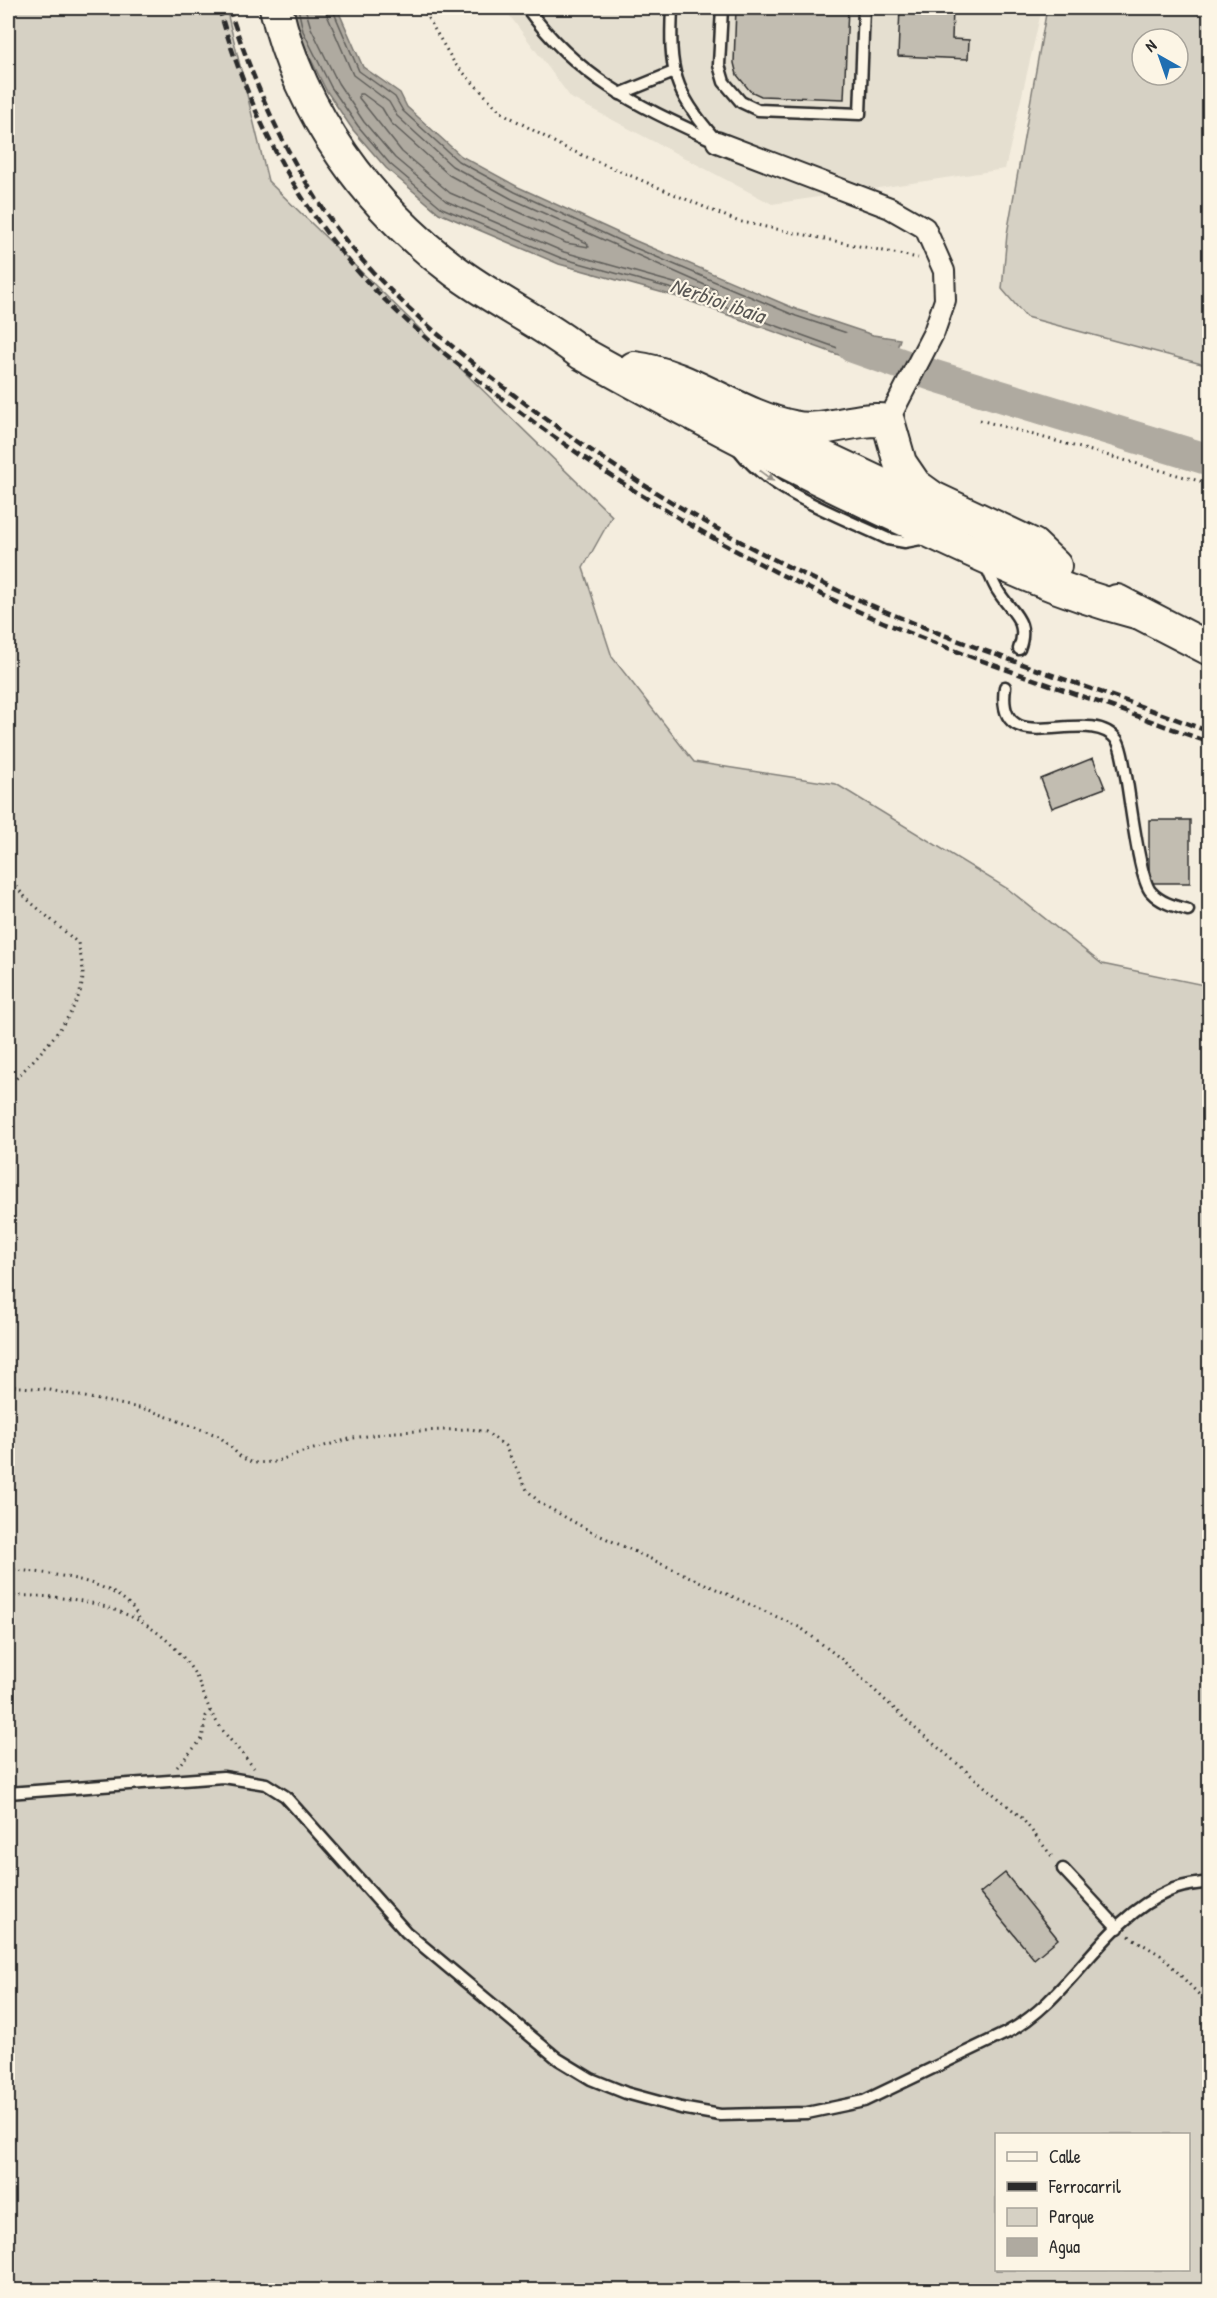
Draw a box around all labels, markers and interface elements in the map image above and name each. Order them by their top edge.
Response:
north arrow [1130,27,1190,87]
text: N [1140,34,1161,57]
water label: Nerbioi ibaia [667,270,771,331]
one-way arrow [759,470,775,482]
legend [995,2133,1190,2271]
text: Calle [1049,2144,1081,2169]
text: Ferrocarril [1048,2174,1121,2199]
text: Parque [1049,2204,1094,2229]
text: Agua [1049,2234,1080,2259]

